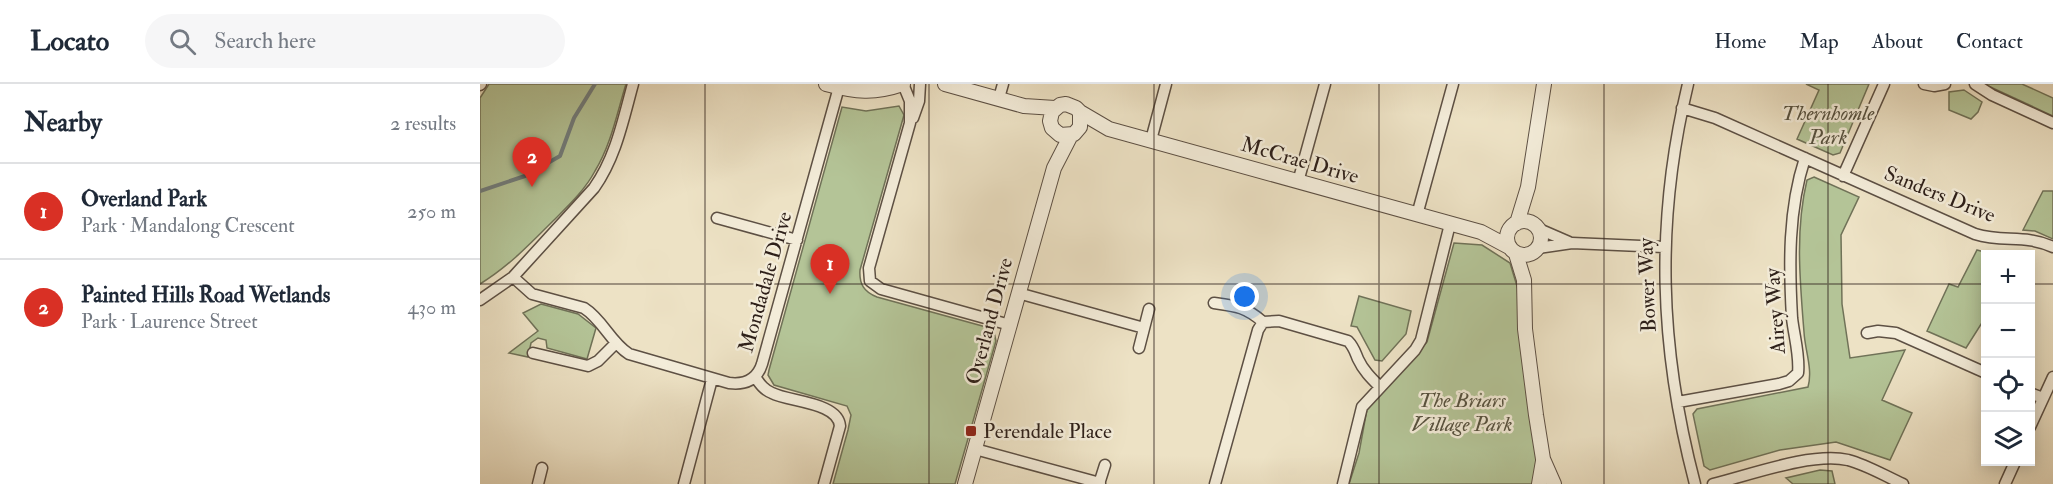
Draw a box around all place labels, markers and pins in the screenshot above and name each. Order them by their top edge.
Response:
pin: 2 [512,138,552,187]
pin: 1 [810,244,850,294]
place label: Perendale Place [983,418,1112,445]
marker: Perendale Place [964,424,978,438]

